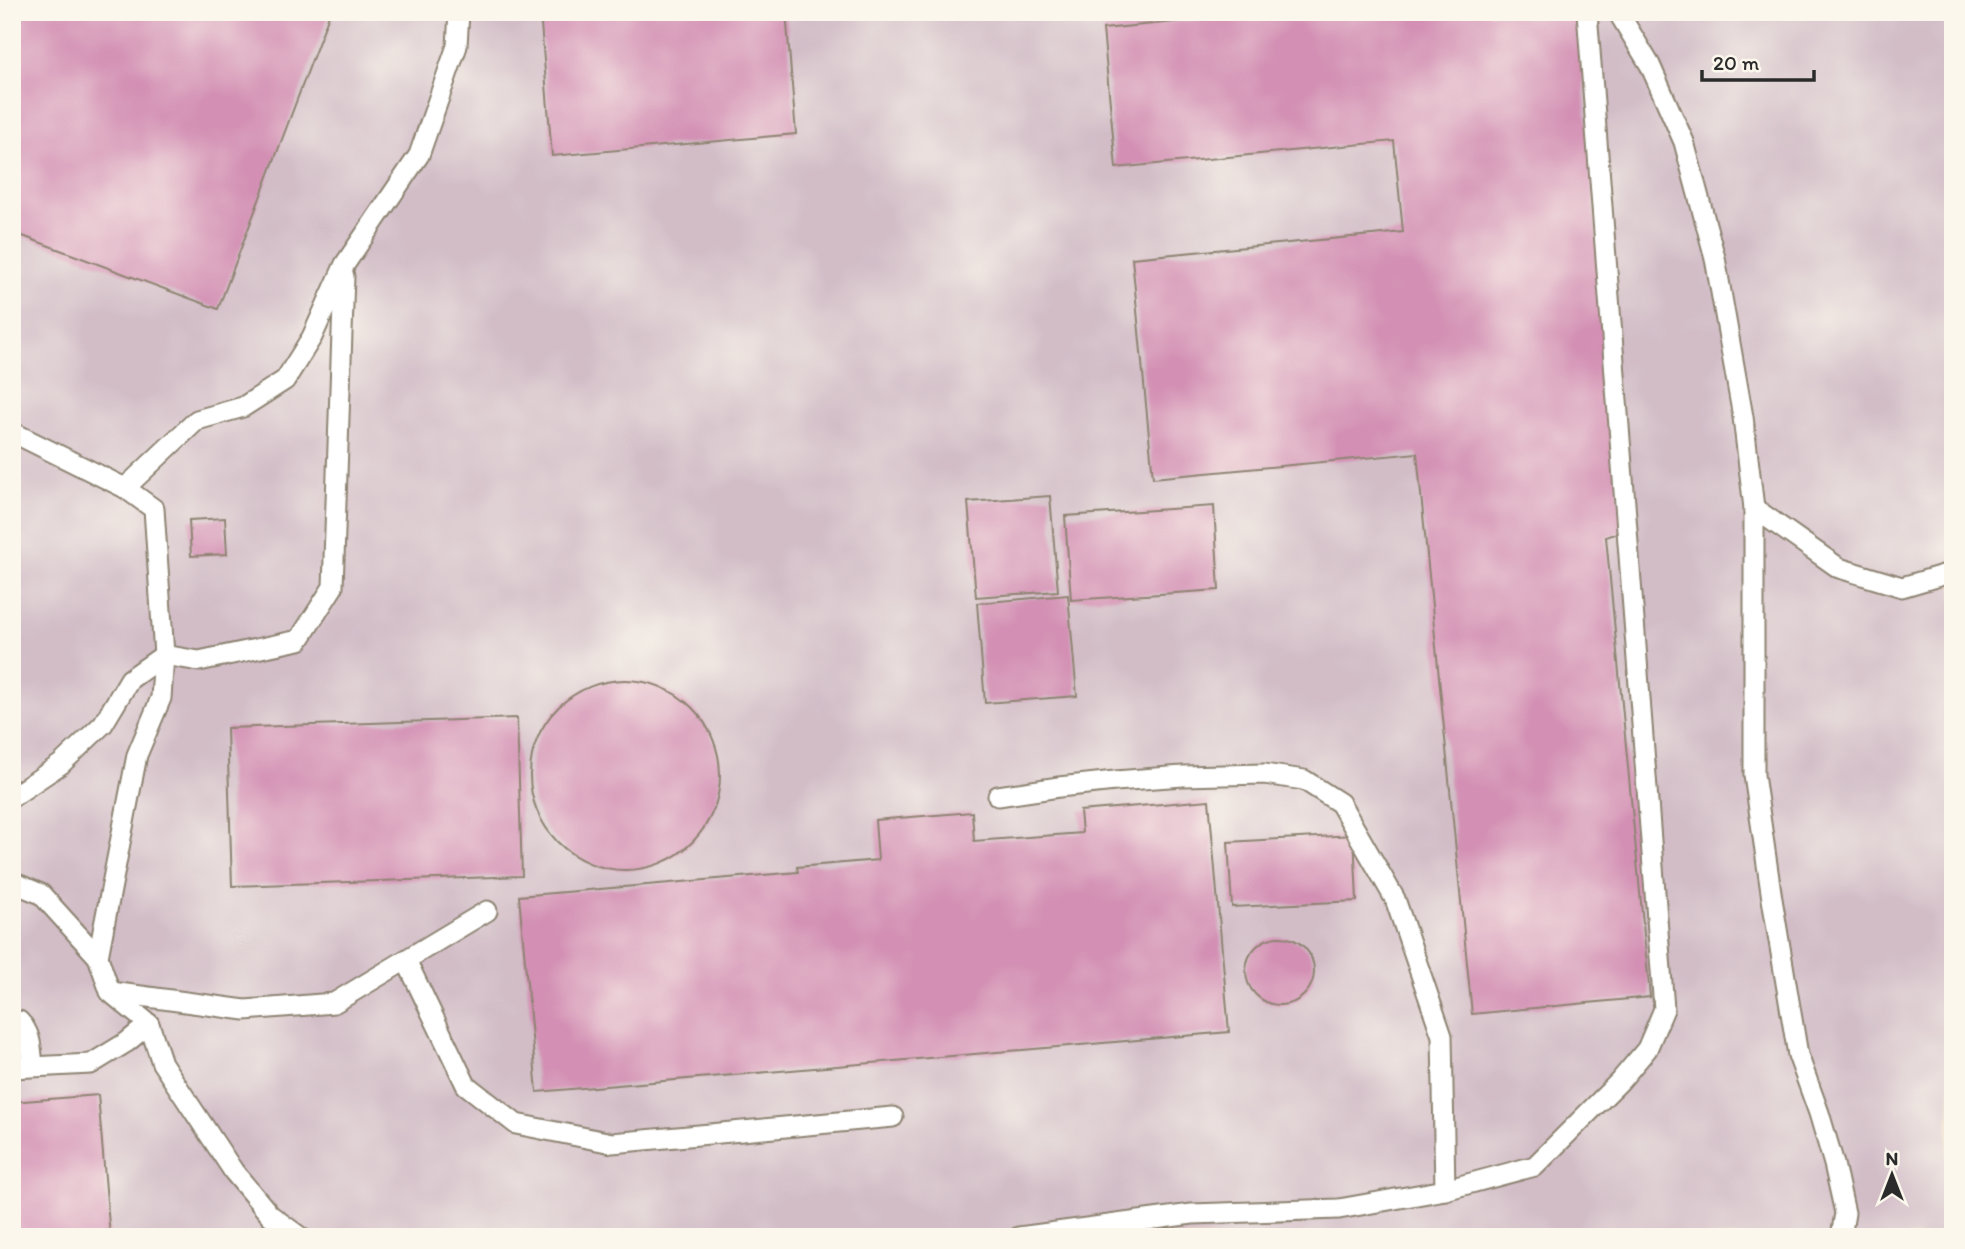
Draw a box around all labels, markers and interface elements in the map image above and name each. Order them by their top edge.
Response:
scale bar [1702,38,1814,82]
text: 20 m [1713,50,1760,75]
north arrow [1856,1140,1926,1210]
text: N [1886,1147,1898,1170]

